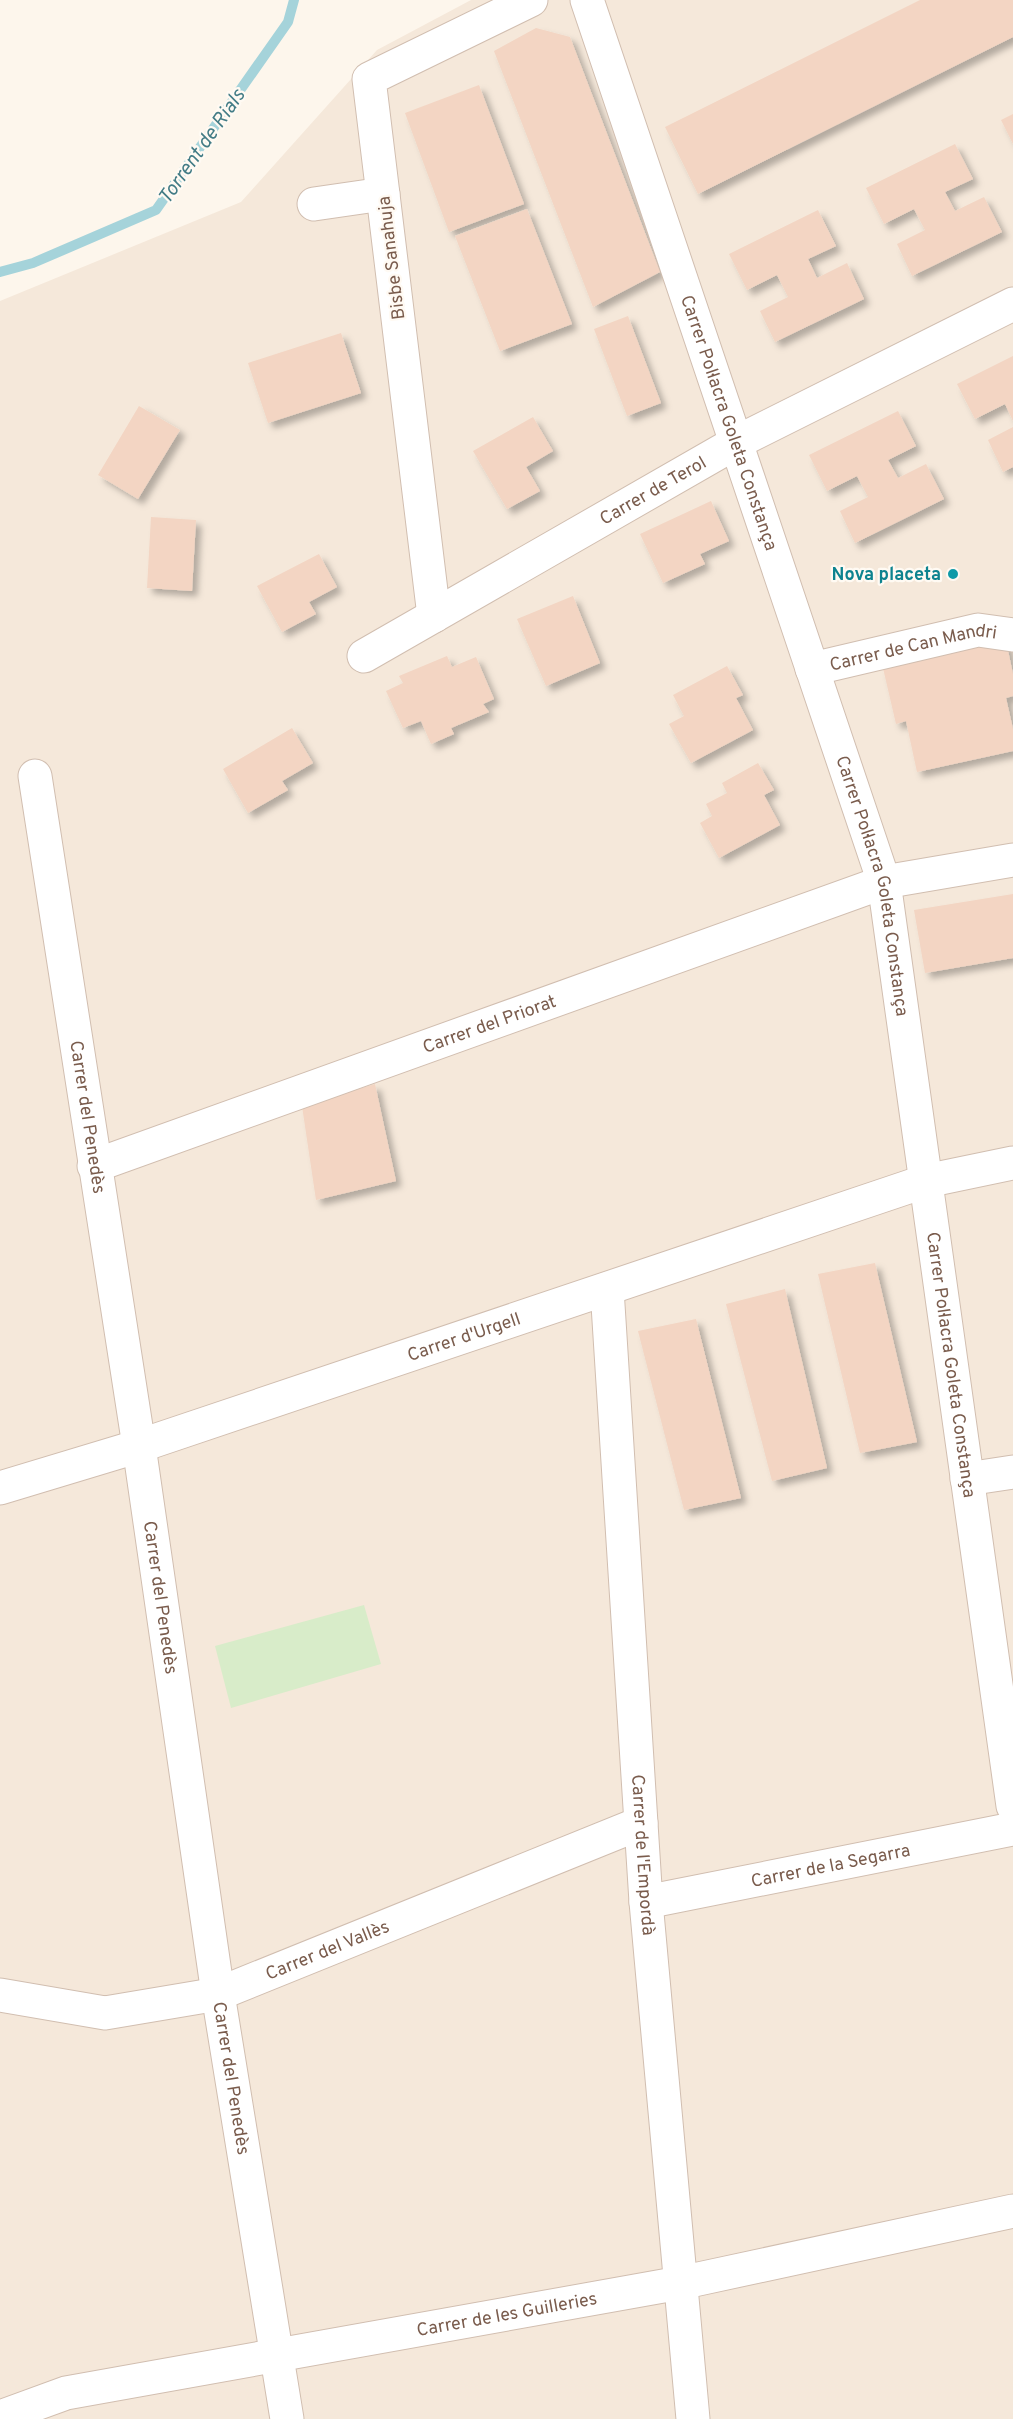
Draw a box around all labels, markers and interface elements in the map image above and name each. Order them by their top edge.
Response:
water label: Torrent de Rials [153,84,253,210]
street label: Bisbe Sanahuja [374,195,411,321]
street label: Carrer Pol·lacra Goleta Constança [674,292,782,554]
street label: Carrer de Terol [596,452,711,531]
place label: Nova placeta [832,564,941,587]
marker: Nova placeta [946,567,960,581]
street label: Carrer de Can Mandri [828,620,998,677]
street label: Carrer Pol·lacra Goleta Constança [829,753,913,1018]
street label: Carrer del Priorat [420,991,560,1060]
street label: Carrer del Penedès [63,1039,110,1195]
street label: Carrer Pol·lacra Goleta Constança [920,1230,980,1499]
street label: Carrer d'Urgell [405,1308,524,1368]
street label: Carrer del Penedès [137,1519,182,1676]
street label: Carrer de l'Empordà [625,1774,659,1936]
street label: Carrer de la Segarra [749,1840,912,1894]
street label: Carrer del Vallès [263,1916,393,1987]
street label: Carrer del Penedès [206,2000,254,2157]
street label: Carrer de les Guilleries [415,2288,599,2343]

